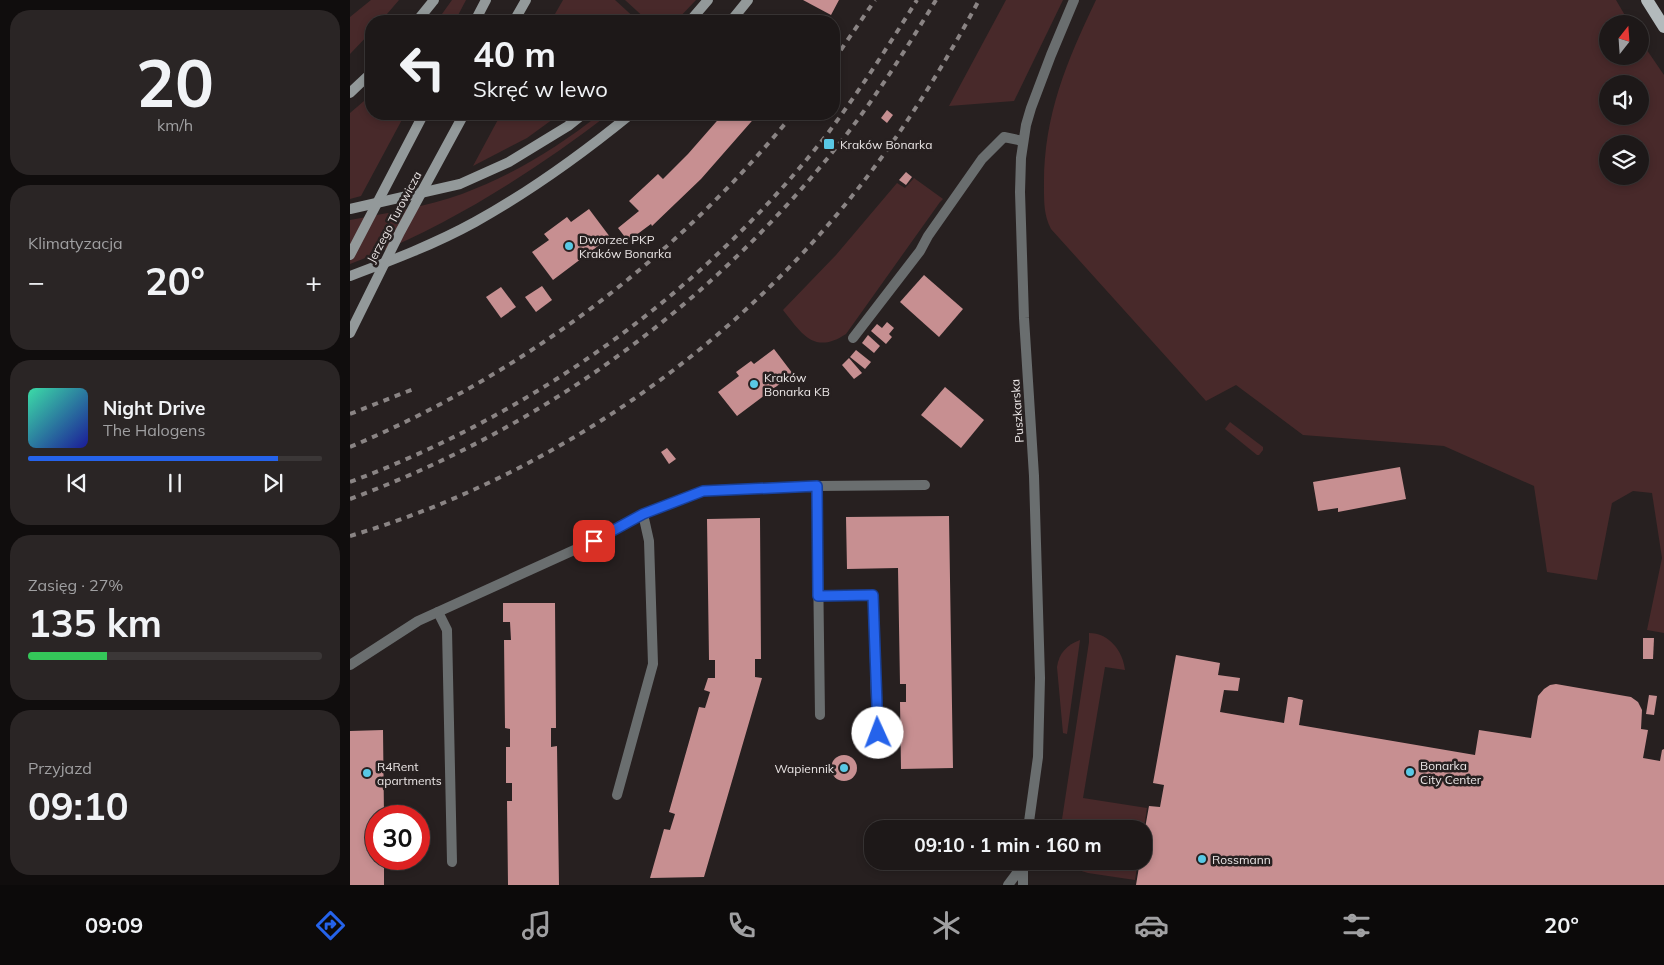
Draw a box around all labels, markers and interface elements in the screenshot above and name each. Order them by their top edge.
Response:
north arrow [1599,15,1649,65]
map controls [1599,15,1649,185]
text: 40 m [473,32,556,76]
icon: left [390,35,455,100]
text: 20 [136,42,214,123]
text: Skręć w lewo [473,75,608,103]
button: sound [1599,75,1649,125]
text: km/h [157,115,193,135]
button: layers [1599,135,1649,185]
marker: Kraków Bonarka [822,137,836,151]
place label: Kraków Bonarka [840,137,932,152]
street label: Jerzego Turowicza [364,169,424,265]
place label: Dworzec PKP Kraków Bonarka [579,232,671,261]
text: Klimatyzacja [28,233,123,253]
marker: Dworzec PKP Kraków Bonarka [563,240,575,252]
text: 20° [145,257,205,305]
text: − [28,264,45,299]
text: + [305,264,322,299]
place label: Kraków Bonarka KB [764,370,830,399]
marker: Kraków Bonarka KB [748,378,760,390]
street label: Puszkarska [1007,379,1027,443]
text: Night Drive [103,396,205,420]
text: The Halogens [103,420,205,440]
icon: previous [63,469,91,497]
icon: pause [161,469,189,497]
icon: next [259,469,287,497]
pin [573,520,615,562]
icon: arrive [580,527,608,555]
text: Zasięg · 27% [28,575,123,595]
text: 135 km [28,599,162,647]
position arrow [851,706,903,758]
text: Przyjazd [28,758,92,778]
place label: Bonarka City Center [1420,758,1482,787]
place label: R4Rent apartments [377,759,442,788]
place label: Wapiennik [774,761,835,776]
marker: Wapiennik [838,762,850,774]
marker: Bonarka City Center [1404,766,1416,778]
marker: R4Rent apartments [361,767,373,779]
text: 09:10 [28,782,129,830]
speed limit sign: 30 [365,805,430,870]
text: 09:10 · 1 min · 160 m [914,833,1102,857]
place label: Rossmann [1212,852,1271,867]
marker: Rossmann [1196,853,1208,865]
icon: directions [313,908,348,943]
icon: music [519,908,554,943]
icon: phone [724,908,759,943]
icon: climate [929,908,964,943]
icon: car [1134,908,1169,943]
icon: filters [1339,908,1374,943]
text: 09:09 [85,911,143,939]
text: 20° [1544,911,1579,939]

